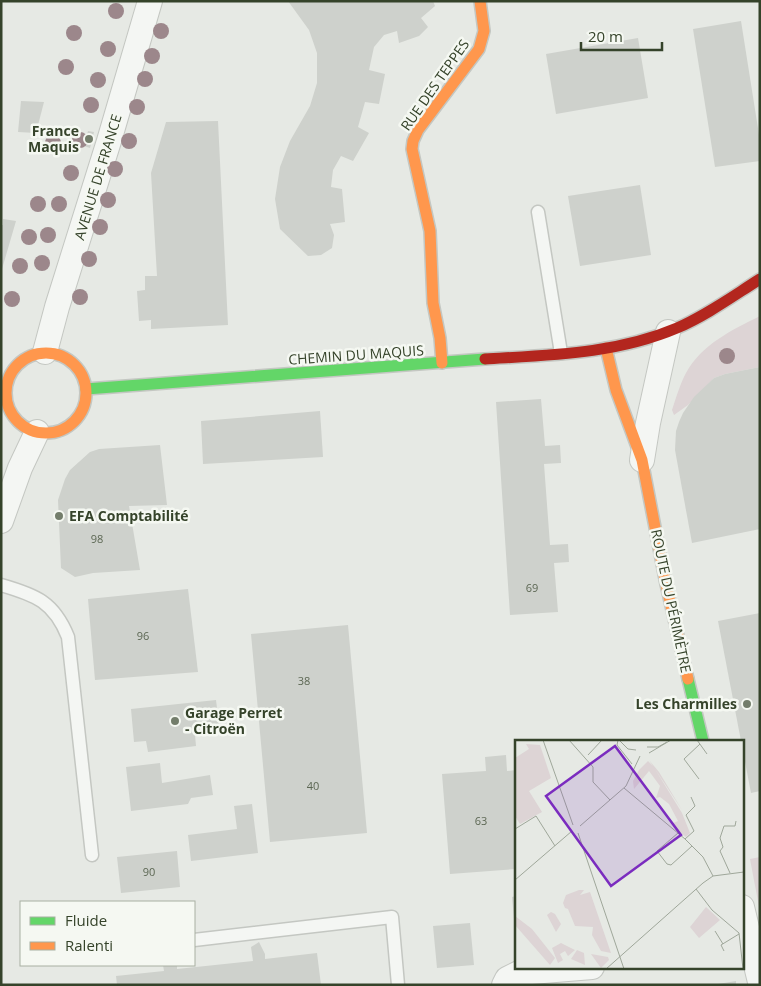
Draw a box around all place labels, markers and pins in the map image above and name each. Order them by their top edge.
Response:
place label: France Maquis [28,121,79,156]
marker: France Maquis [83,133,95,145]
place label: EFA Comptabilité [69,506,189,525]
marker: EFA Comptabilité [53,510,65,522]
place label: Les Charmilles [635,694,737,713]
marker: Les Charmilles [741,698,753,710]
place label: Garage Perret - Citroën [185,703,282,738]
marker: Garage Perret - Citroën [169,715,181,727]

